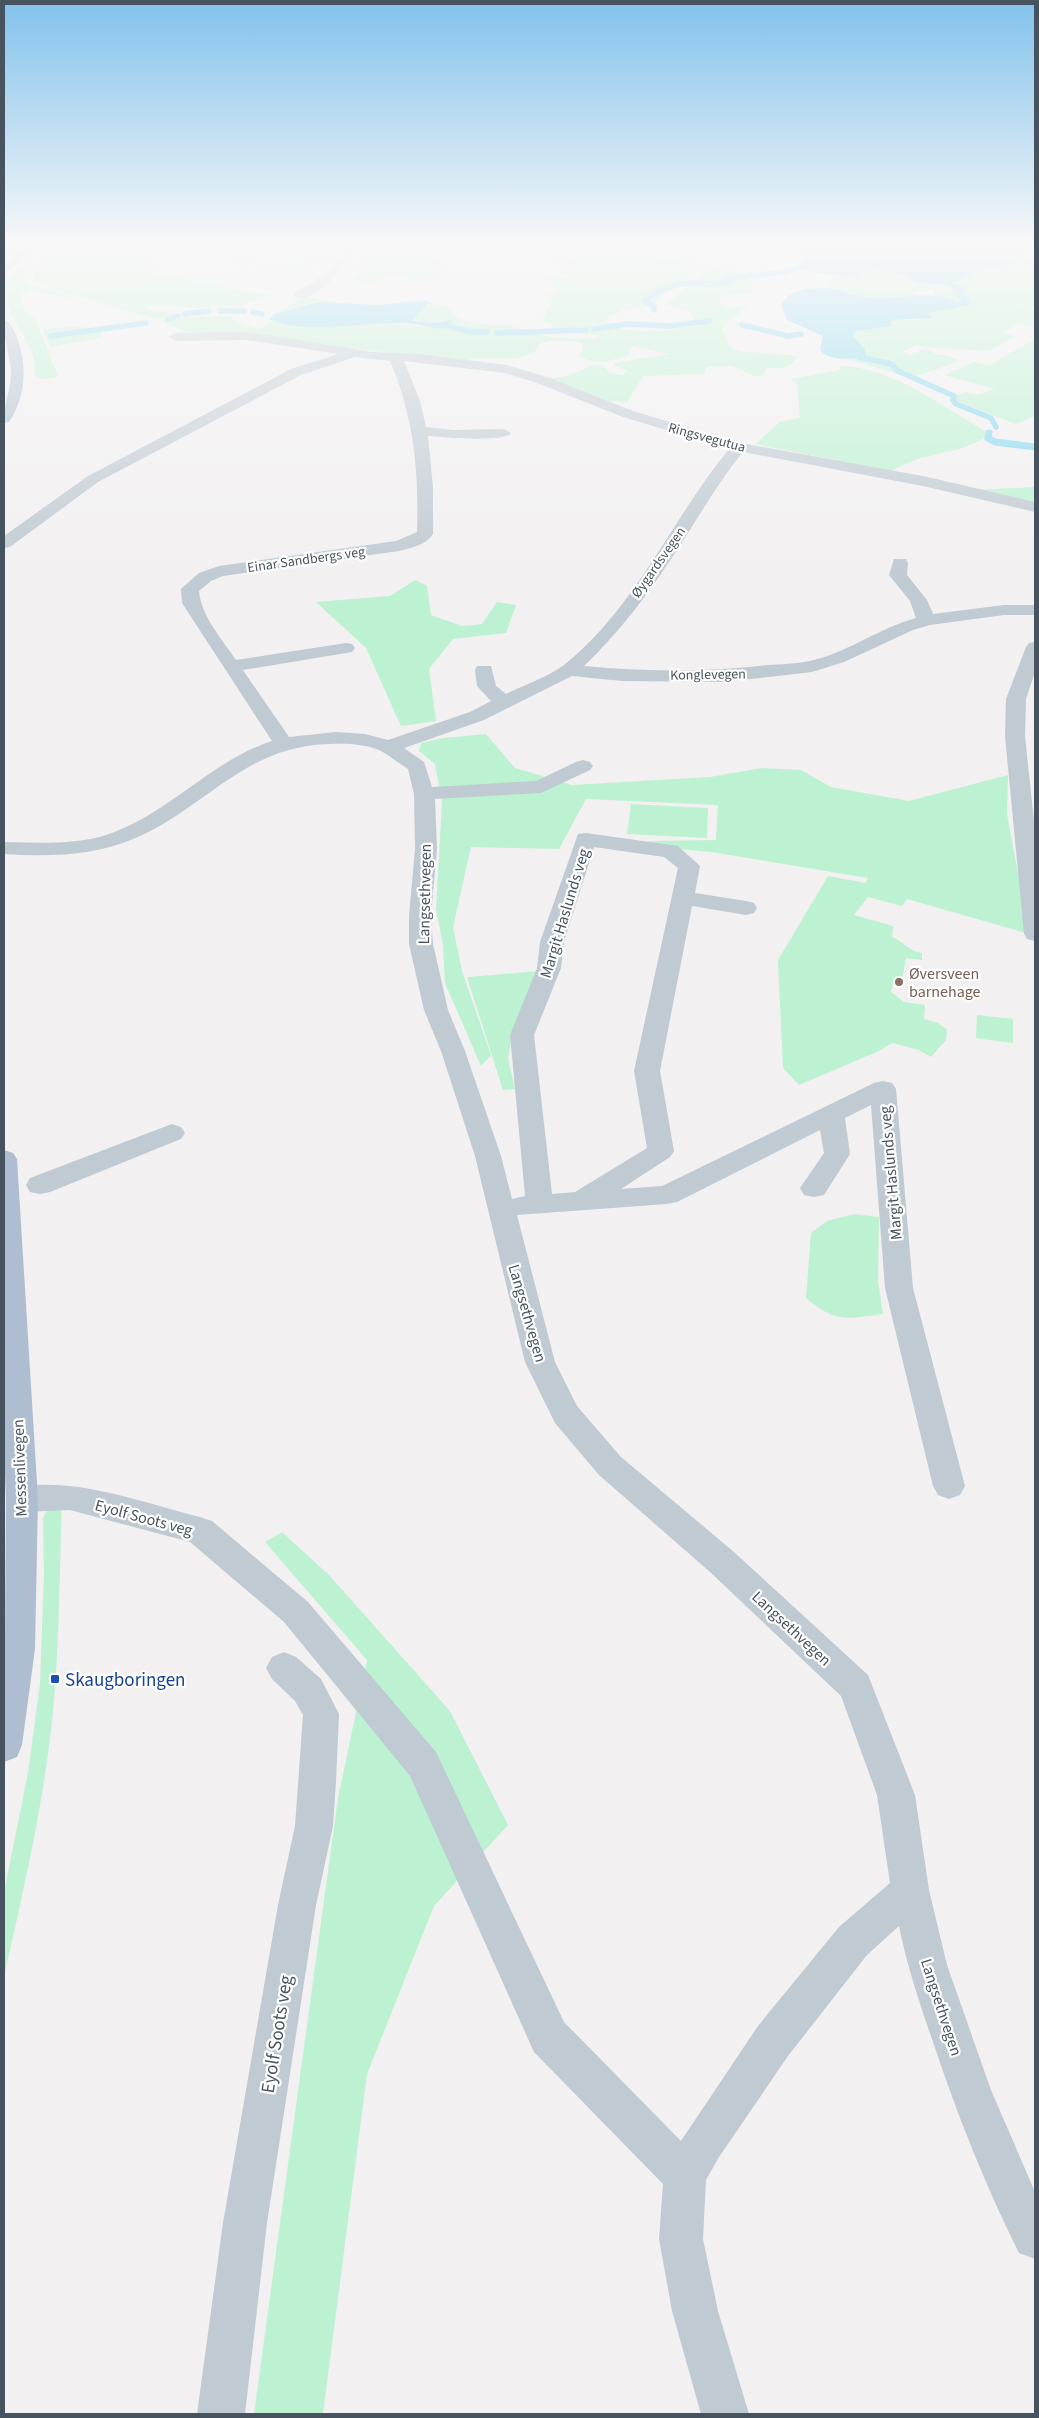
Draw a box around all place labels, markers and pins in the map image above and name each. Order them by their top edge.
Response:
place label: Øversveen barnehage [909,963,981,1003]
marker: Øversveen barnehage [893,976,905,988]
place label: Skaugboringen [65,1667,185,1694]
marker: Skaugboringen [49,1673,61,1685]

